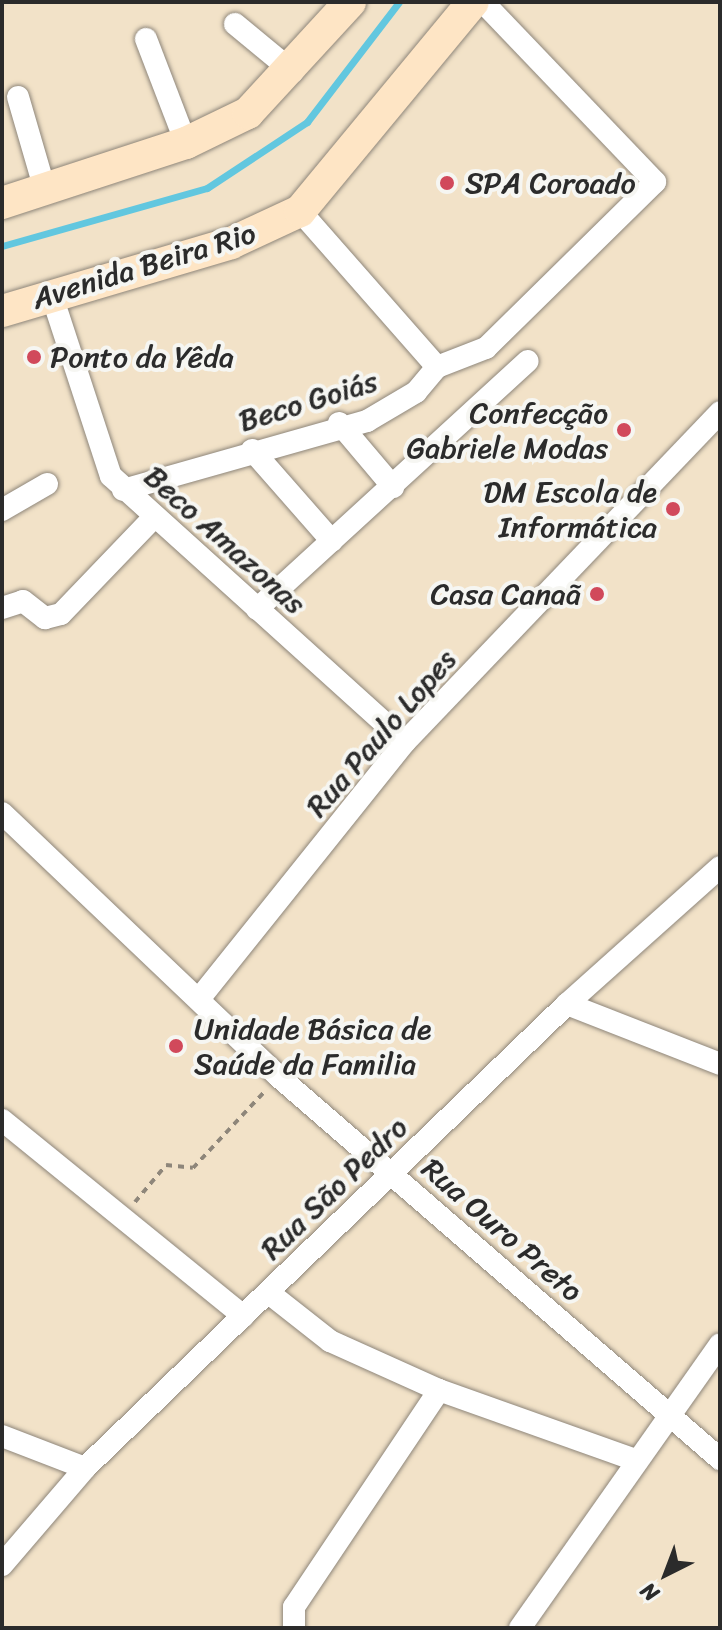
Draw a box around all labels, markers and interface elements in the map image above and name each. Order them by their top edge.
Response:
place label: SPA Coroado [465,165,637,201]
marker: SPA Coroado [436,172,458,194]
street label: Avenida Beira Rio [28,215,260,317]
place label: Ponto da Yêda [50,339,234,375]
marker: Ponto da Yêda [25,348,43,366]
street label: Beco Goiás [234,363,382,439]
place label: Confecção Gabriele Modas [407,395,608,466]
marker: Confecção Gabriele Modas [615,421,633,439]
street label: Beco Amazonas [137,458,313,622]
place label: DM Escola de Informática [482,474,657,544]
marker: DM Escola de Informática [664,500,682,518]
place label: Casa Canaã [430,576,581,612]
marker: Casa Canaã [588,585,606,603]
street label: Rua Paulo Lopes [298,641,464,825]
place label: Unidade Básica de Saúde da Familia [194,1011,432,1082]
marker: Unidade Básica de Saúde da Familia [165,1035,187,1057]
street label: Rua São Pedro [253,1109,415,1267]
street label: Rua Ouro Preto [414,1150,590,1310]
north arrow [626,1534,706,1614]
text: N [631,1573,668,1612]

